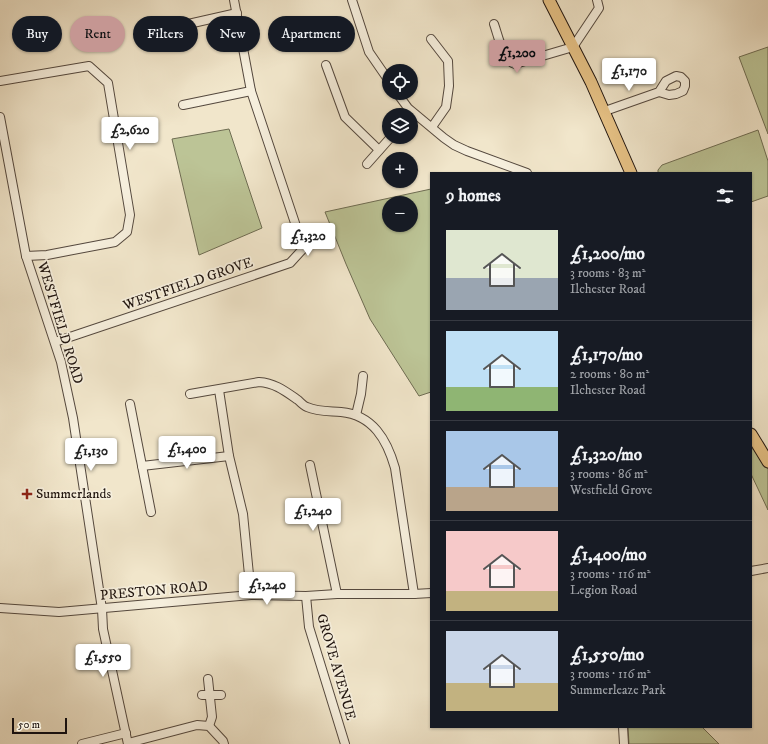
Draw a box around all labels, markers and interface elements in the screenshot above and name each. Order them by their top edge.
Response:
chip: Buy [12,16,62,52]
chip: Rent [70,16,125,52]
chip: Filters [133,16,198,52]
chip: New [206,16,260,52]
chip: Apartment [268,16,355,52]
pin: £1,200 [484,40,550,74]
text: £1,200 [498,45,536,61]
pin: £1,170 [596,58,662,92]
text: £1,170 [611,63,647,79]
map controls [382,64,418,232]
button: locate [382,64,418,100]
button: layers [382,108,418,144]
pin: £2,620 [97,117,163,151]
text: £2,620 [110,122,150,138]
button: + [382,152,418,188]
text: 9 homes [446,185,501,207]
icon: filters [714,185,736,207]
button: − [382,196,418,232]
pin: £1,320 [275,223,341,257]
text: £1,320 [290,228,326,244]
text: £1,200/mo [570,243,645,265]
icon: home [478,246,526,294]
street label: WESTFIELD GROVE [120,253,255,315]
street label: WESTFIELD ROAD [33,259,87,386]
text: 3 rooms · 83 m² [570,265,646,281]
text: Ilchester Road [570,281,645,297]
text: £1,170/mo [570,344,643,366]
icon: home [478,347,526,395]
text: 2 rooms · 80 m² [570,366,649,382]
text: Ilchester Road [570,382,645,398]
pin: £1,400 [154,436,220,470]
pin: £1,130 [58,438,124,472]
text: £1,400 [168,441,207,457]
text: £1,130 [74,443,108,459]
text: £1,320/mo [570,444,642,466]
icon: home [478,447,526,495]
text: 3 rooms · 86 m² [570,466,648,482]
text: Westfield Grove [570,482,652,498]
place label: Summerlands [36,485,111,503]
marker: Summerlands [21,488,33,500]
pin: £1,240 [280,498,346,532]
text: £1,240 [294,503,332,519]
text: £1,400/mo [570,544,647,566]
icon: home [478,547,526,595]
text: 3 rooms · 116 m² [570,566,651,582]
pin: £1,240 [234,572,300,606]
street label: PRESTON ROAD [99,577,209,605]
text: £1,240 [248,577,286,593]
text: Legion Road [570,582,637,598]
street label: GROVE AVENUE [312,612,360,722]
pin: £1,550 [70,644,136,678]
text: £1,550/mo [570,644,644,666]
icon: home [478,647,526,695]
text: £1,550 [84,649,122,665]
text: 3 rooms · 116 m² [570,666,651,682]
text: Summerleaze Park [570,682,666,698]
scale bar [12,716,67,735]
text: 50 m [18,718,40,732]

